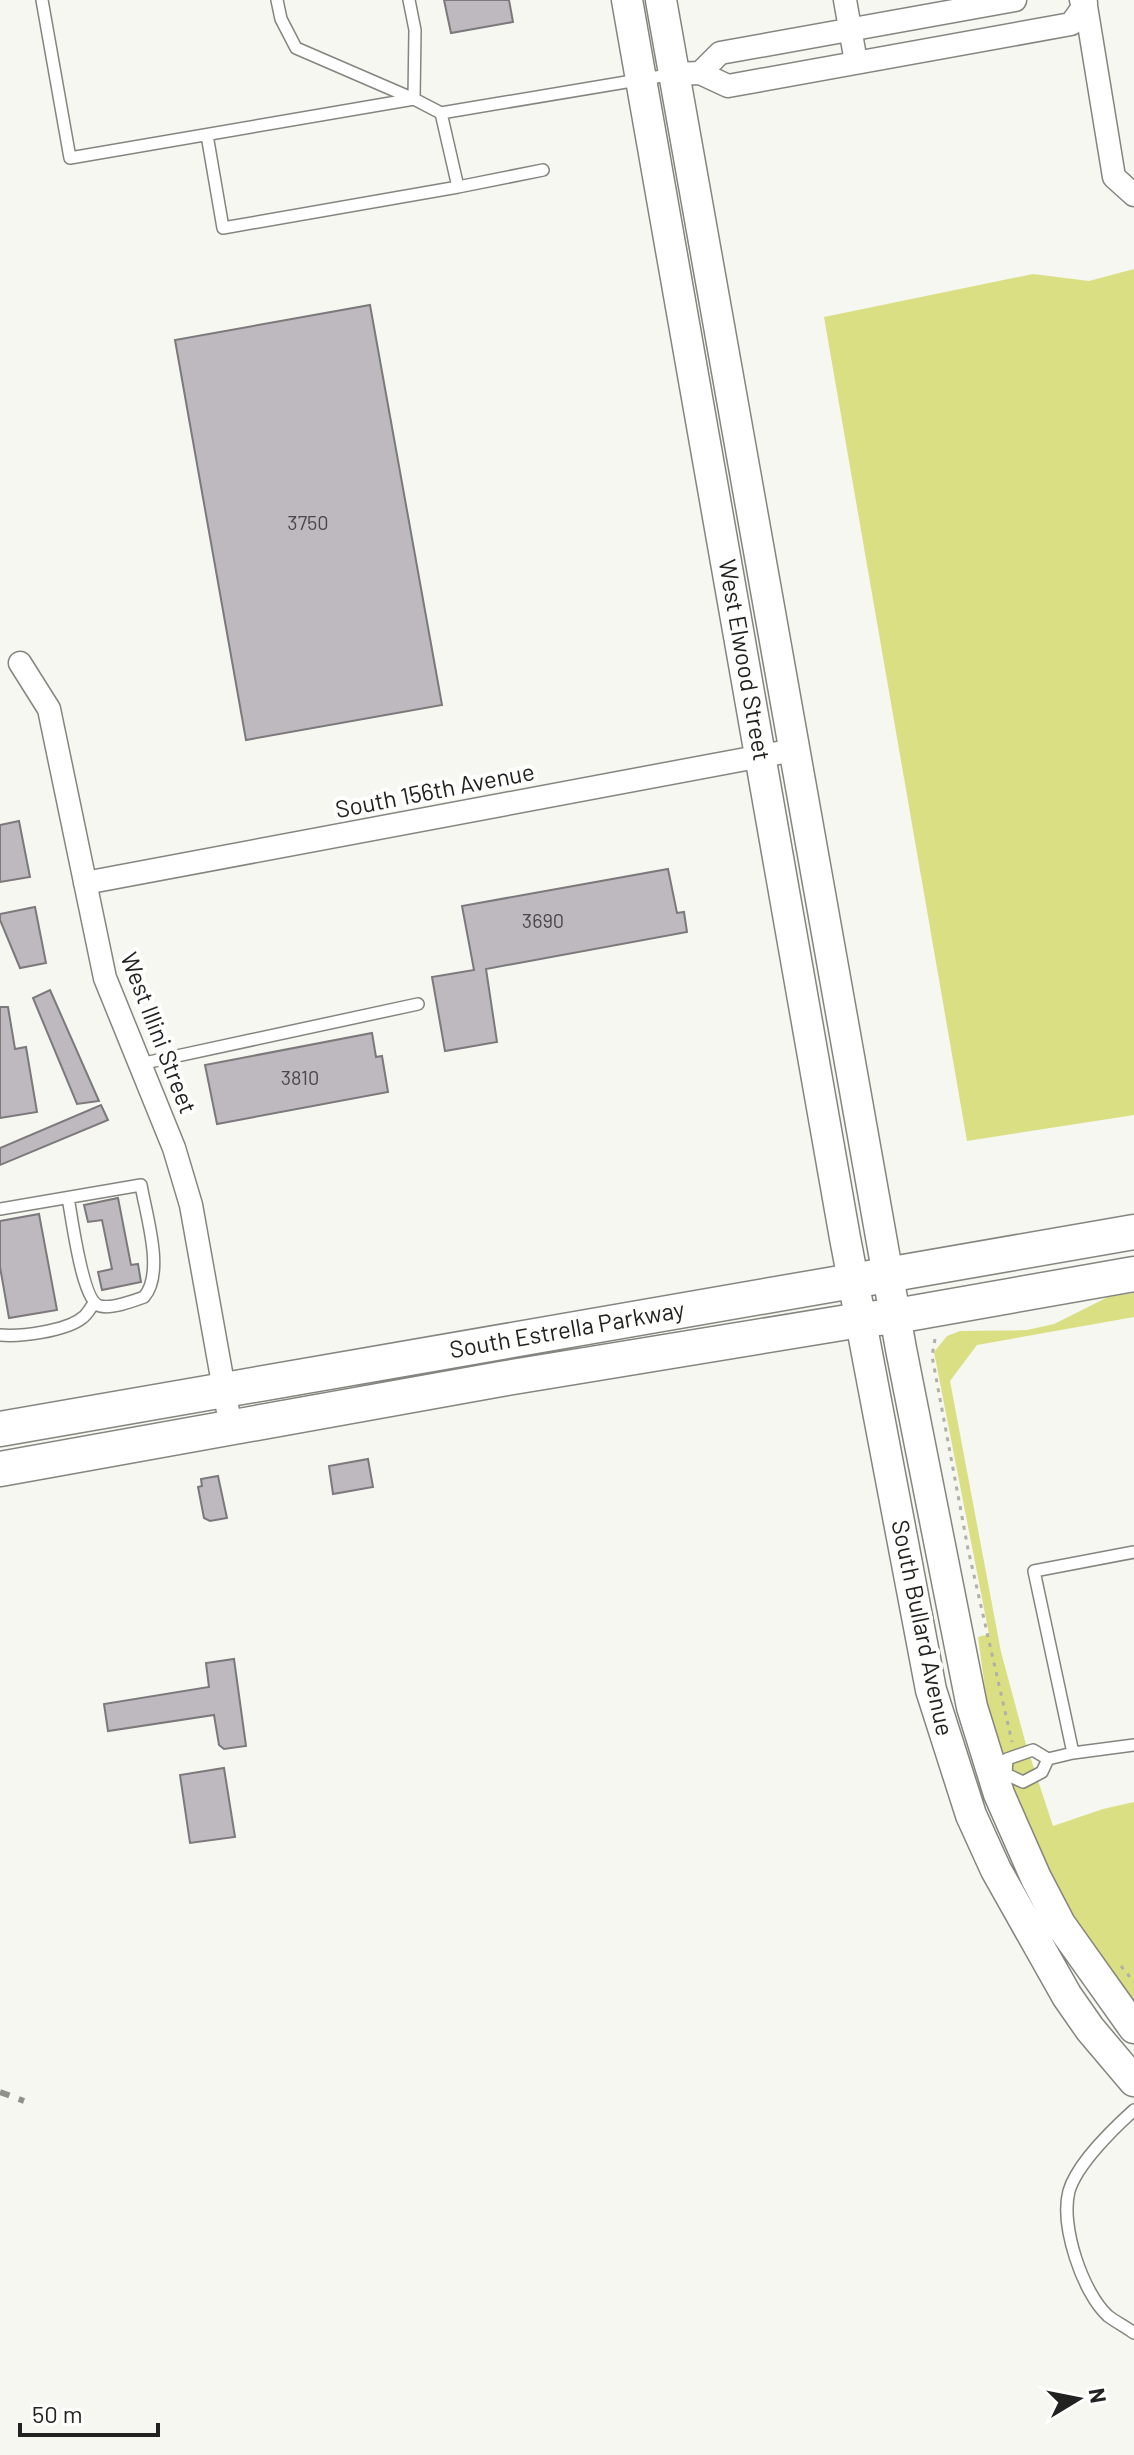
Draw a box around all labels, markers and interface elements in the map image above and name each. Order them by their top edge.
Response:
house number: 3750 [287,510,329,534]
street label: West Elwood Street [713,557,777,763]
street label: South 156th Avenue [333,756,537,823]
house number: 3690 [522,908,564,932]
street label: West Illini Street [115,948,203,1117]
house number: 3810 [281,1065,319,1089]
street label: South Estrella Parkway [447,1294,687,1363]
street label: South Bullard Avenue [886,1517,961,1738]
north arrow [1038,2359,1118,2439]
text: N [1085,2386,1113,2405]
scale bar [20,2387,158,2437]
text: 50 m [32,2399,83,2428]

